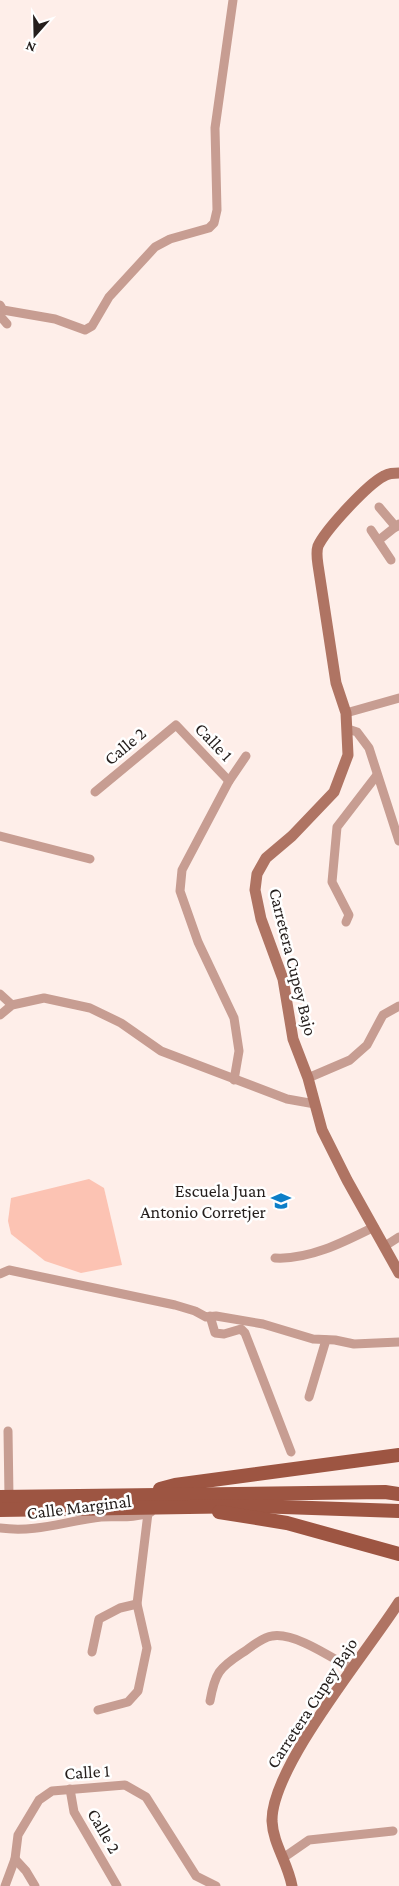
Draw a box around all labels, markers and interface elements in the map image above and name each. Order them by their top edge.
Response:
north arrow [10,10,60,60]
text: N [23,38,38,56]
street label: Calle 1 [191,719,237,765]
street label: Calle 2 [100,723,150,769]
street label: Carretera Cupey Bajo [264,886,321,1038]
place label: Escuela Juan Antonio Corretjer [140,1181,267,1223]
school or university icon: Escuela Juan Antonio Corretjer [270,1190,292,1212]
street label: Calle Marginal [26,1491,133,1523]
street label: Carretera Cupey Bajo [262,1634,362,1772]
street label: Calle 1 [64,1760,110,1784]
street label: Calle 2 [83,1805,125,1857]

